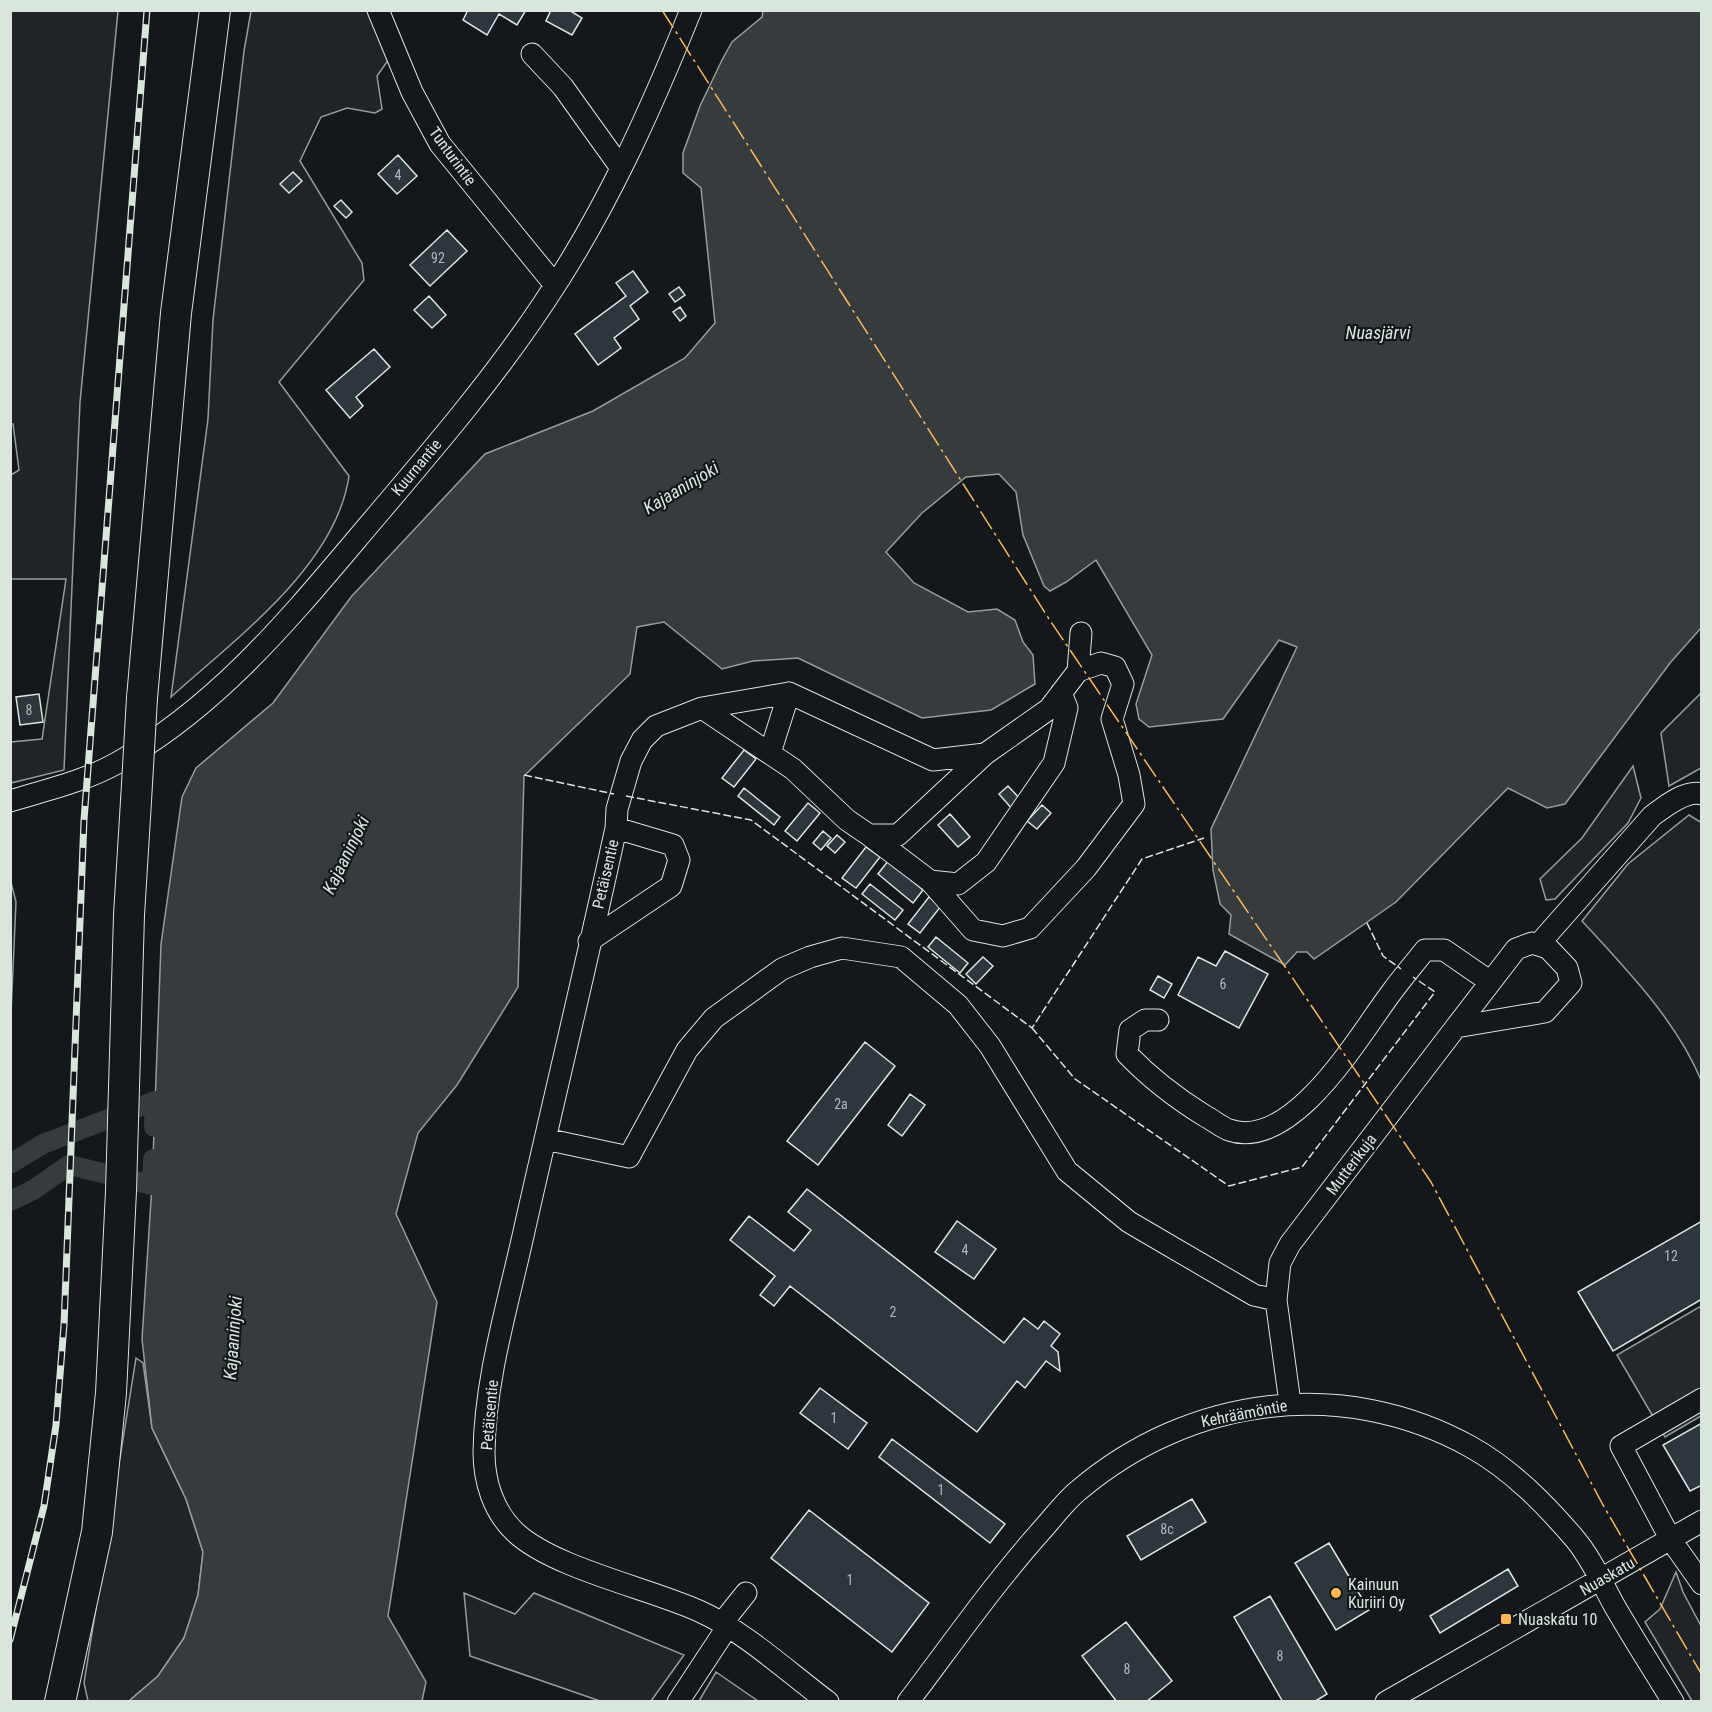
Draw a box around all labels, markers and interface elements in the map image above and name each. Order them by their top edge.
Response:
street label: Tunturintie [425,123,480,189]
house number: 4 [395,167,402,183]
house number: 92 [431,250,445,266]
water label: Nuasjärvi [1346,322,1411,343]
street label: Kuurnantie [387,435,446,499]
water label: Kajaaninjoki [639,456,723,518]
house number: 8 [26,702,33,718]
water label: Kajaaninjoki [318,812,374,897]
street label: Petäisentie [588,837,623,911]
house number: 6 [1220,976,1227,992]
house number: 2a [834,1096,848,1112]
street label: Mutterikuja [1322,1130,1381,1199]
house number: 4 [962,1242,969,1258]
house number: 12 [1664,1248,1678,1264]
water label: Kajaaninjoki [219,1294,246,1381]
house number: 2 [890,1304,897,1320]
street label: Petäisentie [477,1379,502,1451]
street label: Kehräämöntie [1199,1396,1289,1431]
house number: 1 [831,1410,837,1426]
house number: 1 [938,1482,944,1498]
house number: 8c [1160,1521,1174,1537]
street label: Nuaskatu [1577,1553,1638,1600]
house number: 1 [847,1572,853,1588]
place label: Kainuun Kuriiri Oy [1348,1575,1405,1612]
marker: Kainuun Kuriiri Oy [1329,1586,1343,1600]
place label: Nuaskatu 10 [1518,1610,1597,1629]
marker: Nuaskatu 10 [1499,1612,1513,1626]
house number: 8 [1277,1648,1284,1664]
house number: 8 [1124,1661,1131,1677]

